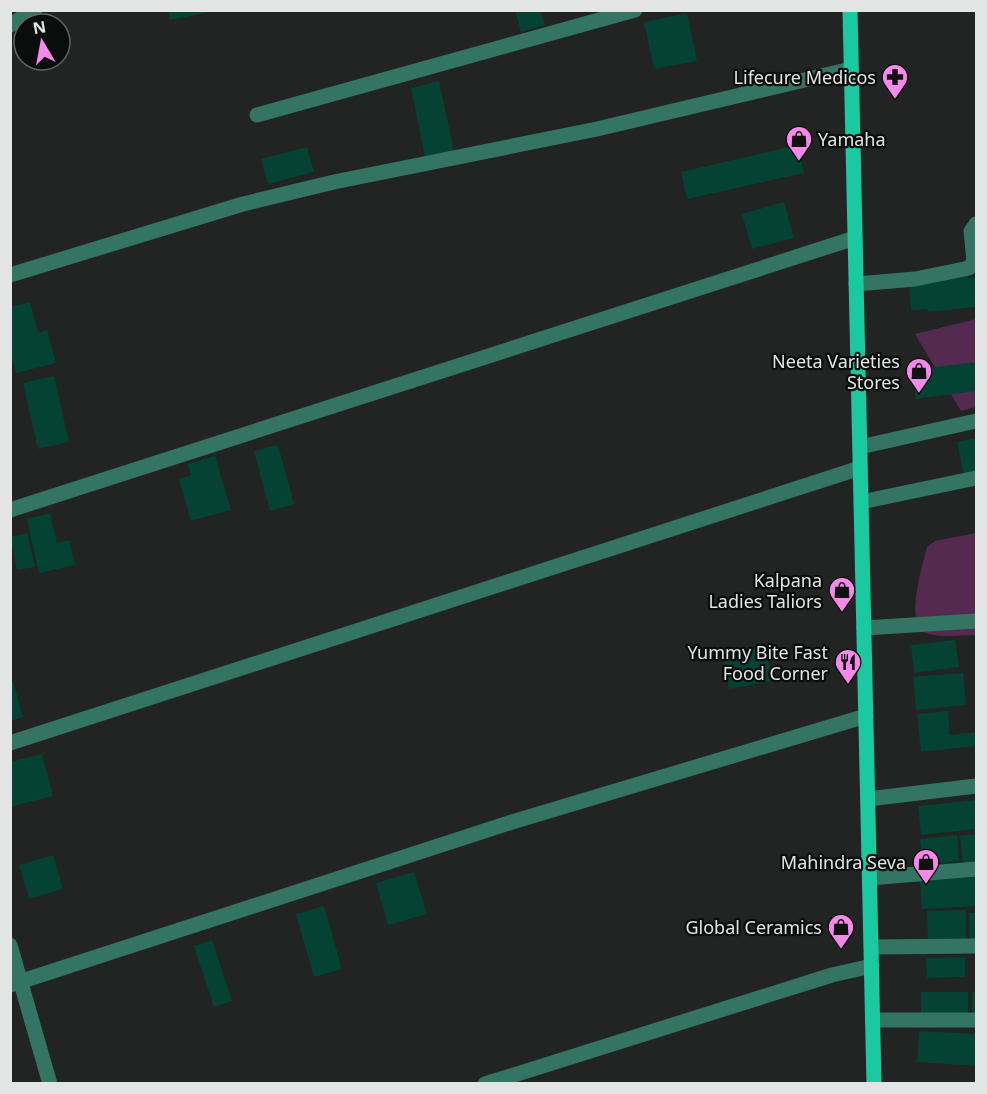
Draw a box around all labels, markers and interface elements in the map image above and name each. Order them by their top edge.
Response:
north arrow [12,12,72,72]
text: N [31,15,48,39]
pharmacy icon: Lifecure Medicos [880,62,910,100]
place label: Lifecure Medicos [734,65,876,89]
shop icon: Yamaha [784,124,814,162]
place label: Yamaha [818,127,886,151]
place label: Neeta Varieties Stores [772,349,900,394]
shop icon: Neeta Varieties Stores [904,356,934,394]
place label: Kalpana Ladies Taliors [708,568,822,613]
shop icon: Kalpana Ladies Taliors [827,575,857,613]
place label: Yummy Bite Fast Food Corner [687,640,829,685]
restaurant icon: Yummy Bite Fast Food Corner [833,647,863,685]
shop icon: Mahindra Seva [911,847,941,885]
place label: Mahindra Seva [781,850,906,874]
shop icon: Global Ceramics [826,912,856,950]
place label: Global Ceramics [685,915,822,939]

